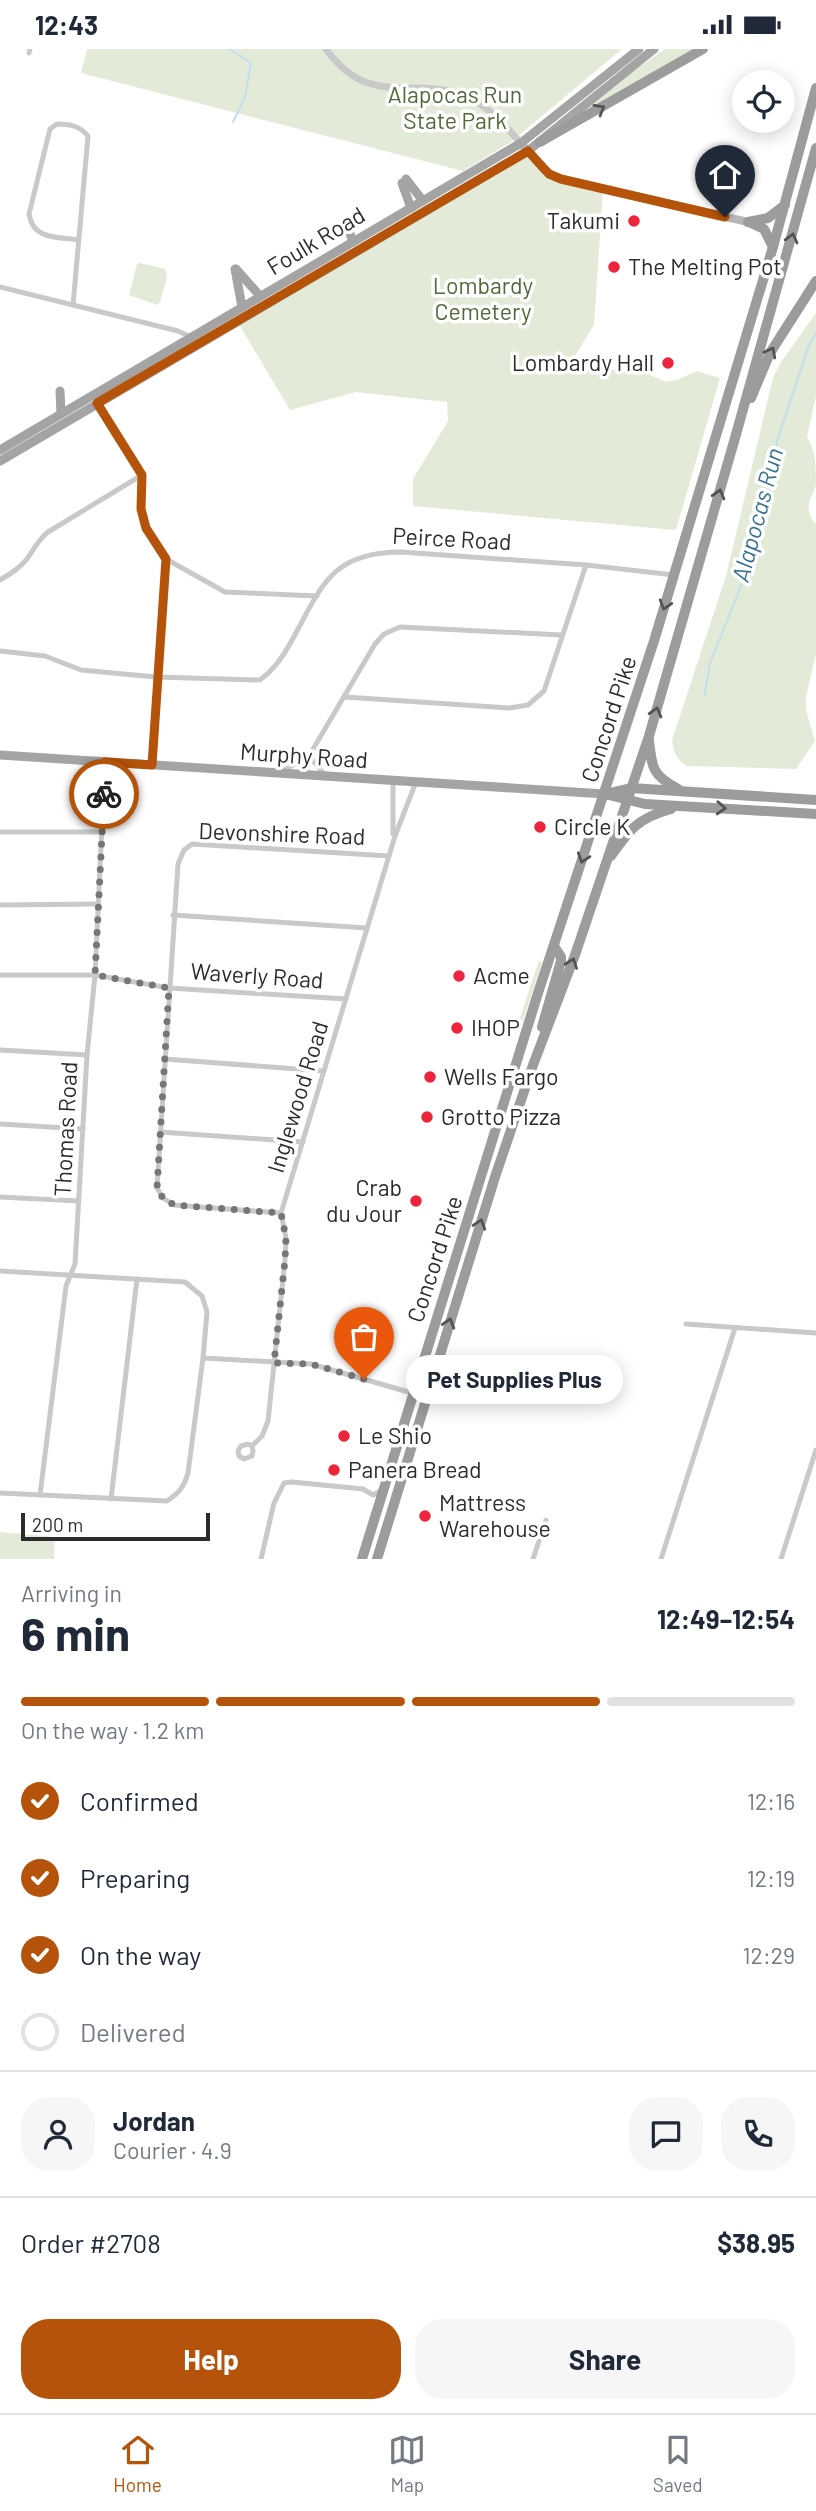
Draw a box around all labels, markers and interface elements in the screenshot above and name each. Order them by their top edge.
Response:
text: 12:43 [35,9,98,40]
map controls [732,70,795,133]
button: locate [732,70,795,133]
park label: Alapocas Run State Park [388,80,522,134]
one-way arrow [592,104,605,117]
pin [695,145,755,217]
icon: home [706,156,744,194]
street label: Foulk Road [261,200,370,280]
place label: Takumi [547,206,620,234]
marker: Takumi [626,213,642,229]
one-way arrow [783,233,798,245]
place label: The Melting Pot [628,252,782,280]
marker: The Melting Pot [606,259,622,275]
park label: Lombardy Cemetery [433,271,534,325]
one-way arrow [763,347,776,359]
place label: Lombardy Hall [512,348,654,376]
marker: Lombardy Hall [660,355,676,371]
water label: Alapocas Run [725,444,788,585]
one-way arrow [711,488,726,500]
street label: Peirce Road [392,521,512,555]
one-way arrow [658,599,673,611]
street label: Concord Pike [574,652,642,785]
one-way arrow [647,707,662,719]
street label: Murphy Road [239,737,369,773]
courier [69,759,139,829]
icon: bike [85,775,123,813]
one-way arrow [715,801,726,816]
place label: Circle K [554,812,630,840]
street label: Devonshire Road [198,816,366,850]
marker: Circle K [532,819,548,835]
one-way arrow [577,852,591,864]
street label: Waverly Road [190,956,324,994]
one-way arrow [563,958,577,970]
place label: Acme [473,961,530,989]
marker: Acme [451,968,467,984]
place label: IHOP [471,1013,520,1041]
street label: Inglewood Road [261,1017,333,1176]
marker: IHOP [449,1020,465,1036]
street label: Thomas Road [47,1061,83,1197]
place label: Wells Fargo [444,1062,559,1090]
marker: Wells Fargo [422,1069,438,1085]
place label: Grotto Pizza [441,1102,561,1130]
marker: Grotto Pizza [419,1109,435,1125]
place label: Crab du Jour [326,1173,403,1227]
street label: Concord Pike [400,1192,468,1325]
marker: Crab du Jour [408,1193,424,1209]
one-way arrow [472,1218,486,1231]
pin [334,1307,394,1379]
one-way arrow [441,1317,456,1329]
icon: bag [345,1318,383,1356]
callout: Pet Supplies Plus [406,1355,623,1403]
text: Pet Supplies Plus [427,1365,602,1393]
place label: Le Shio [358,1421,432,1449]
marker: Le Shio [336,1428,352,1444]
place label: Panera Bread [348,1455,482,1483]
marker: Panera Bread [326,1462,342,1478]
place label: Mattress Warehouse [439,1488,551,1542]
marker: Mattress Warehouse [417,1508,433,1524]
scale bar [21,1510,210,1542]
text: 200 m [32,1513,83,1536]
text: Arriving in [21,1579,122,1607]
text: 12:49–12:54 [657,1603,795,1634]
text: 6 min [21,1605,130,1660]
text: On the way · 1.2 km [21,1716,204,1744]
icon: check [21,1782,59,1820]
text: Confirmed [80,1785,199,1816]
text: 12:16 [747,1787,795,1815]
icon: check [21,1859,59,1897]
text: Preparing [80,1862,190,1893]
text: 12:19 [747,1864,795,1892]
icon: check [21,1936,59,1974]
text: On the way [80,1939,201,1970]
text: 12:29 [743,1941,795,1969]
text: Delivered [80,2016,186,2047]
button: person [21,2097,95,2171]
button: chat [629,2097,703,2171]
button: phone [721,2097,795,2171]
text: Jordan [113,2105,195,2136]
text: Courier · 4.9 [113,2136,232,2164]
text: Order #2708 [21,2227,161,2258]
text: $38.95 [717,2227,795,2258]
button: Help [21,2319,401,2399]
button: Share [415,2319,795,2399]
tab: Home [113,2431,162,2496]
tab: Map [388,2431,426,2496]
tab: Saved [653,2431,703,2496]

